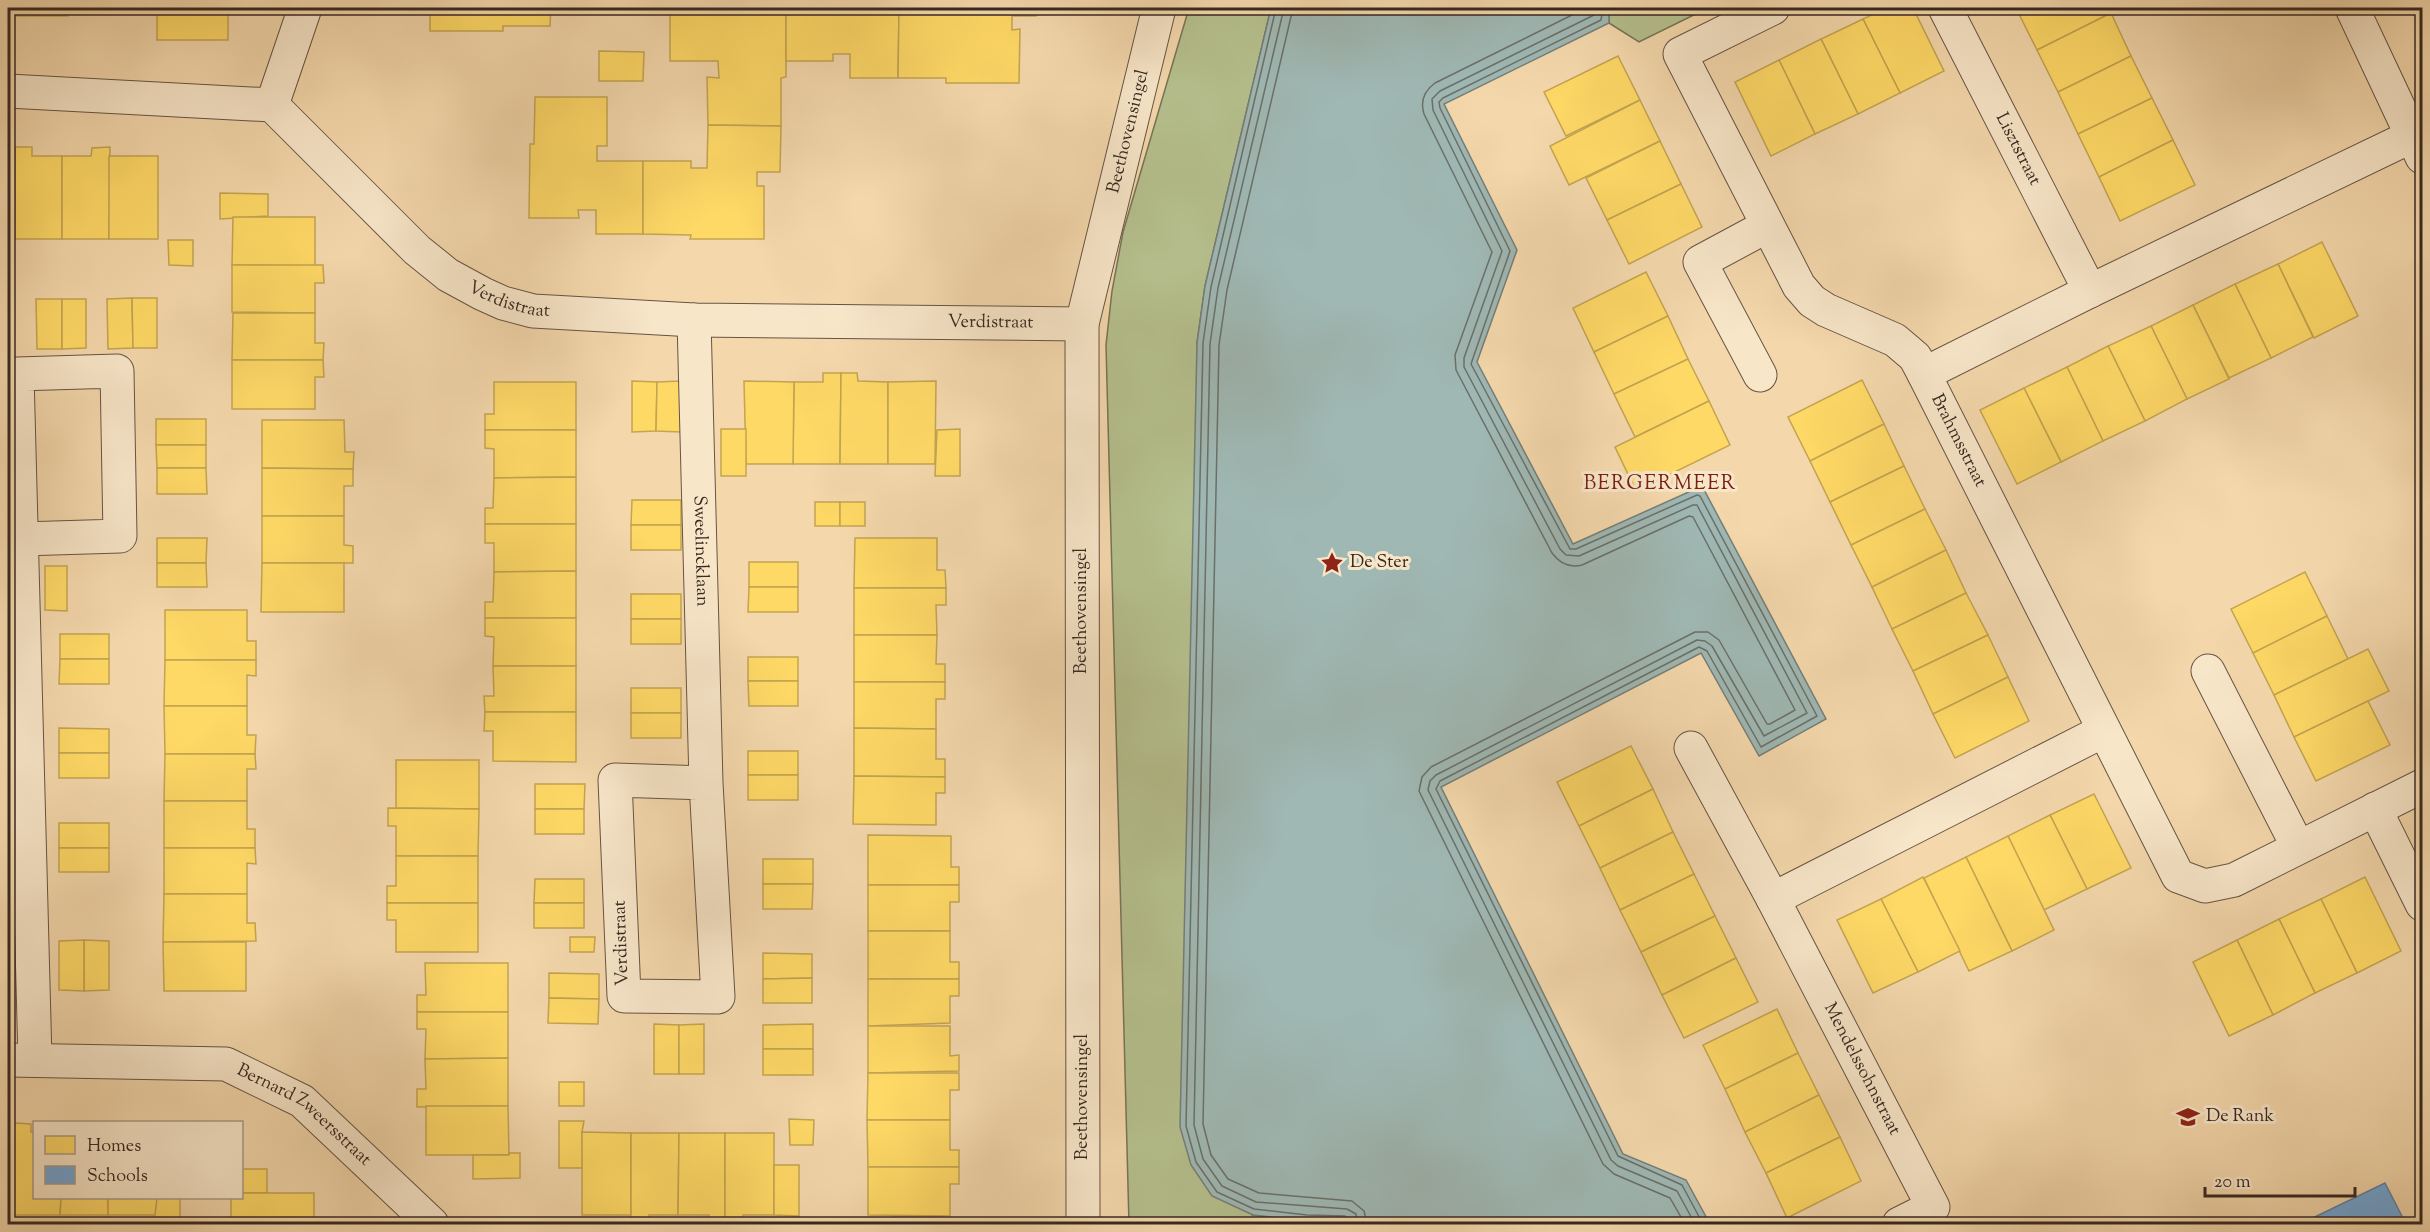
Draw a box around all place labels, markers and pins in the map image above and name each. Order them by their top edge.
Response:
place icon: De Ster [1319,550,1345,576]
place label: De Ster [1350,550,1409,576]
school or university icon: De Rank [2175,1104,2201,1130]
place label: De Rank [2206,1104,2274,1130]

